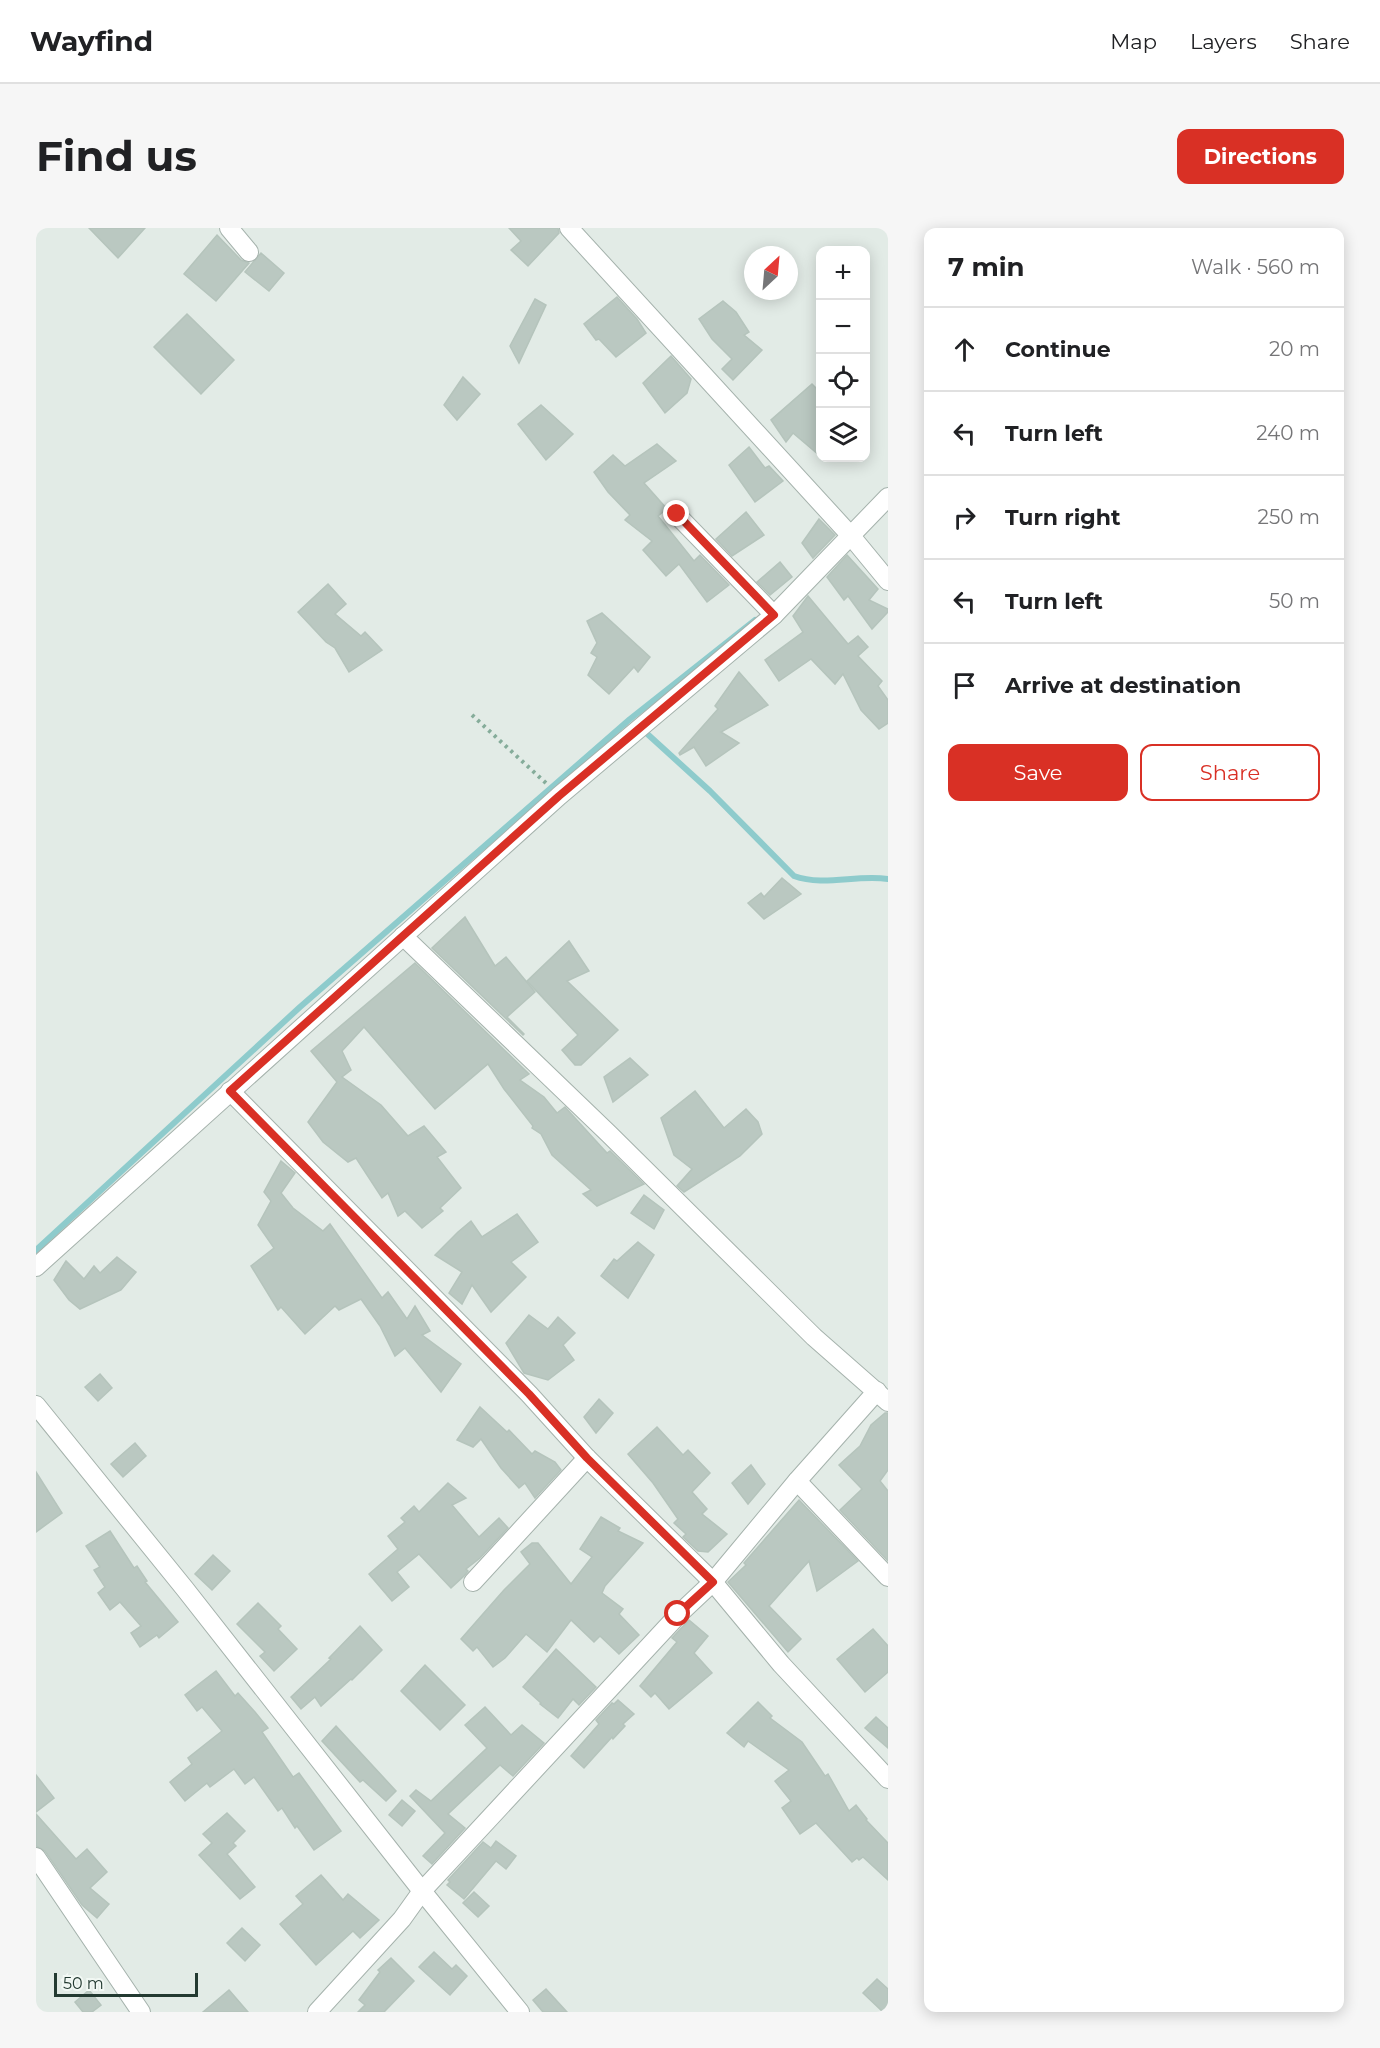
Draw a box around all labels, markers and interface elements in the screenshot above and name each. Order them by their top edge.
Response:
text: Wayfind [30,24,153,58]
text: Map [1110,29,1157,54]
text: Layers [1190,29,1257,54]
text: Share [1290,29,1350,54]
button: Directions [1177,129,1344,184]
text: Find us [36,130,197,182]
north arrow [744,246,798,300]
map controls [816,246,870,462]
button: + [816,246,870,300]
text: 7 min [948,251,1025,283]
text: Walk · 560 m [1191,255,1320,279]
button: − [816,300,870,354]
icon: ahead [948,333,981,366]
text: Continue [1005,336,1111,363]
text: 20 m [1269,337,1320,361]
button: locate [816,354,870,408]
button: layers [816,408,870,462]
icon: left [948,417,981,450]
text: Turn left [1005,420,1103,447]
text: 240 m [1256,421,1320,445]
route end [663,500,689,526]
icon: right [948,501,981,534]
text: Turn right [1005,504,1120,531]
text: 250 m [1258,505,1320,529]
icon: left [948,585,981,618]
text: Turn left [1005,588,1103,615]
text: 50 m [1269,589,1320,613]
icon: arrive [948,669,981,702]
text: Arrive at destination [1005,672,1241,699]
button: Save [948,744,1128,801]
button: Share [1140,744,1320,801]
route start [664,1600,690,1626]
scale bar [54,1970,198,1998]
text: 50 m [63,1974,104,1993]

